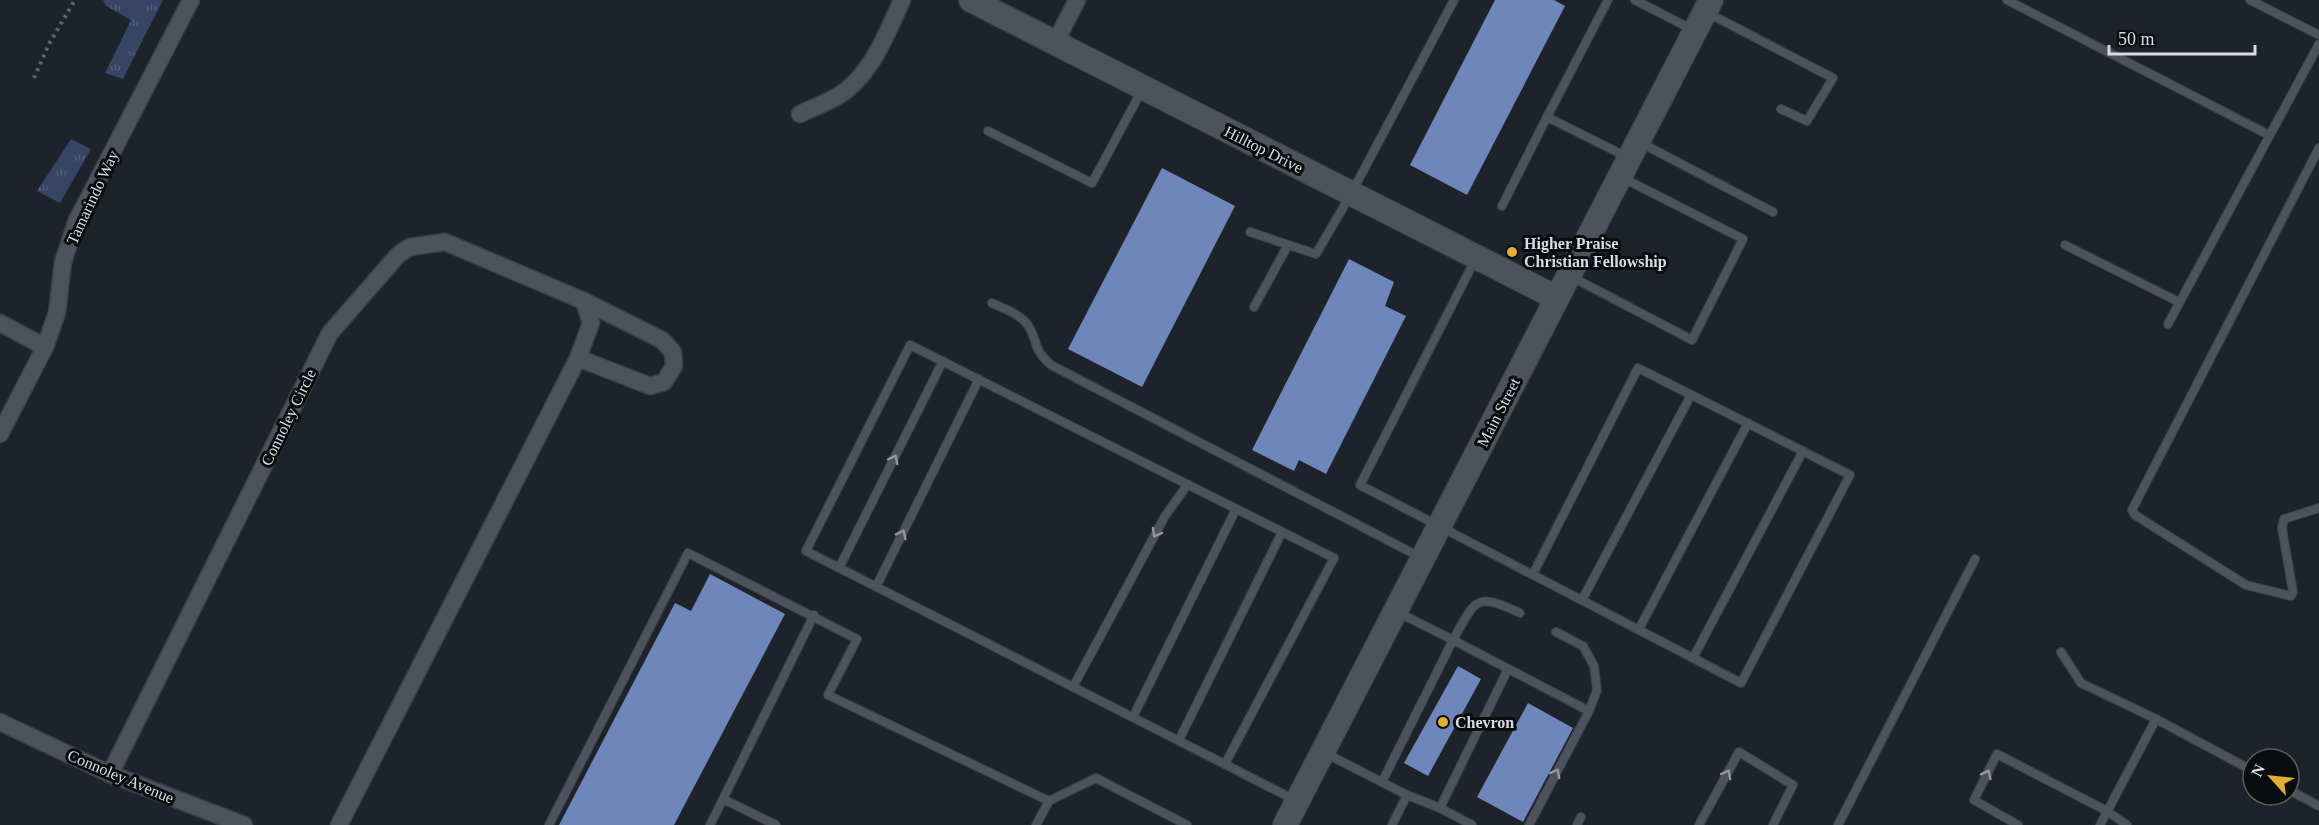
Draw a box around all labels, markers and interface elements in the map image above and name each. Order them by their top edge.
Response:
scale bar [2109,18,2254,56]
text: 50 m [2118,29,2155,49]
street label: Hilltop Drive [1221,122,1306,177]
street label: Tamarindo Way [63,148,123,247]
place label: Higher Praise Christian Fellowship [1524,235,1667,271]
marker: Higher Praise Christian Fellowship [1505,245,1519,259]
street label: Connoley Circle [258,366,320,469]
street label: Main Street [1474,374,1523,450]
one-way arrow [886,455,898,466]
one-way arrow [1152,527,1163,537]
one-way arrow [895,530,906,541]
place label: Chevron [1455,714,1514,731]
marker: Chevron [1436,715,1450,729]
street label: Connoley Avenue [65,746,177,807]
north arrow [2241,747,2301,807]
text: N [2248,761,2268,779]
one-way arrow [1549,769,1560,779]
one-way arrow [1720,770,1731,780]
one-way arrow [1979,770,1991,781]

